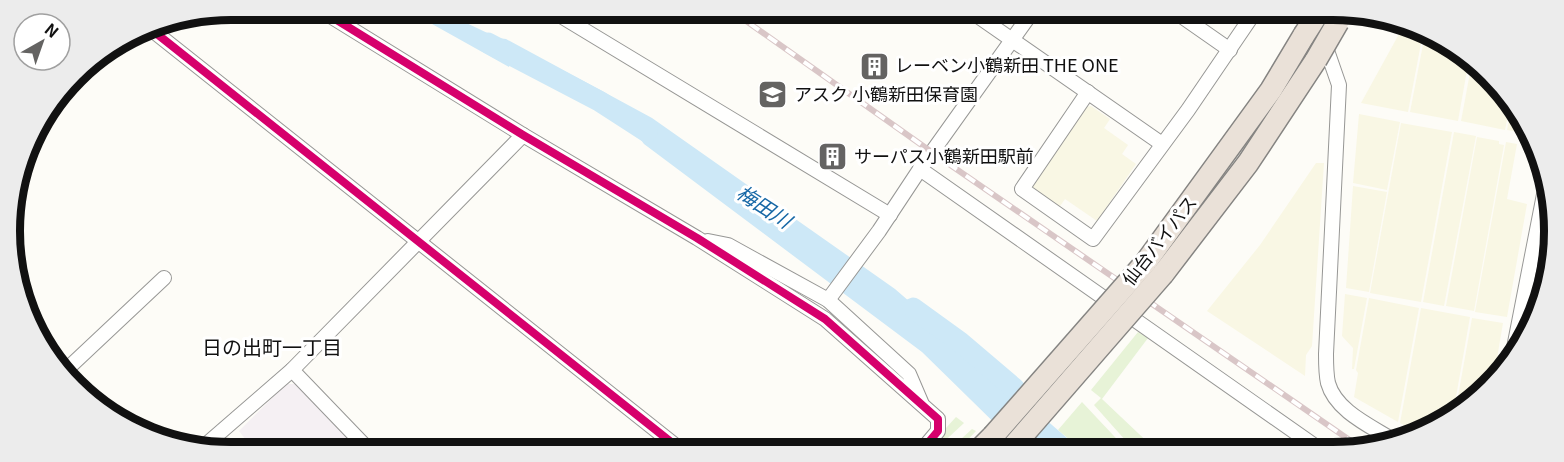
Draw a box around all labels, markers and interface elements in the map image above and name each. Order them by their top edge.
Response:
north arrow [12,12,72,72]
text: N [40,17,65,43]
building icon: レーベン小鶴新田 THE ONE [858,50,890,82]
place label: レーベン小鶴新田 THE ONE [895,51,1119,77]
school or university icon: アスク 小鶴新田保育園 [757,79,789,111]
place label: アスク 小鶴新田保育園 [794,80,978,106]
building icon: サーパス小鶴新田駅前 [817,141,849,173]
place label: サーパス小鶴新田駅前 [854,142,1034,168]
water label: 梅田川 [732,177,800,235]
street label: 仙台バイパス [1115,189,1202,290]
district label: 日の出町一丁目 [202,332,342,361]

